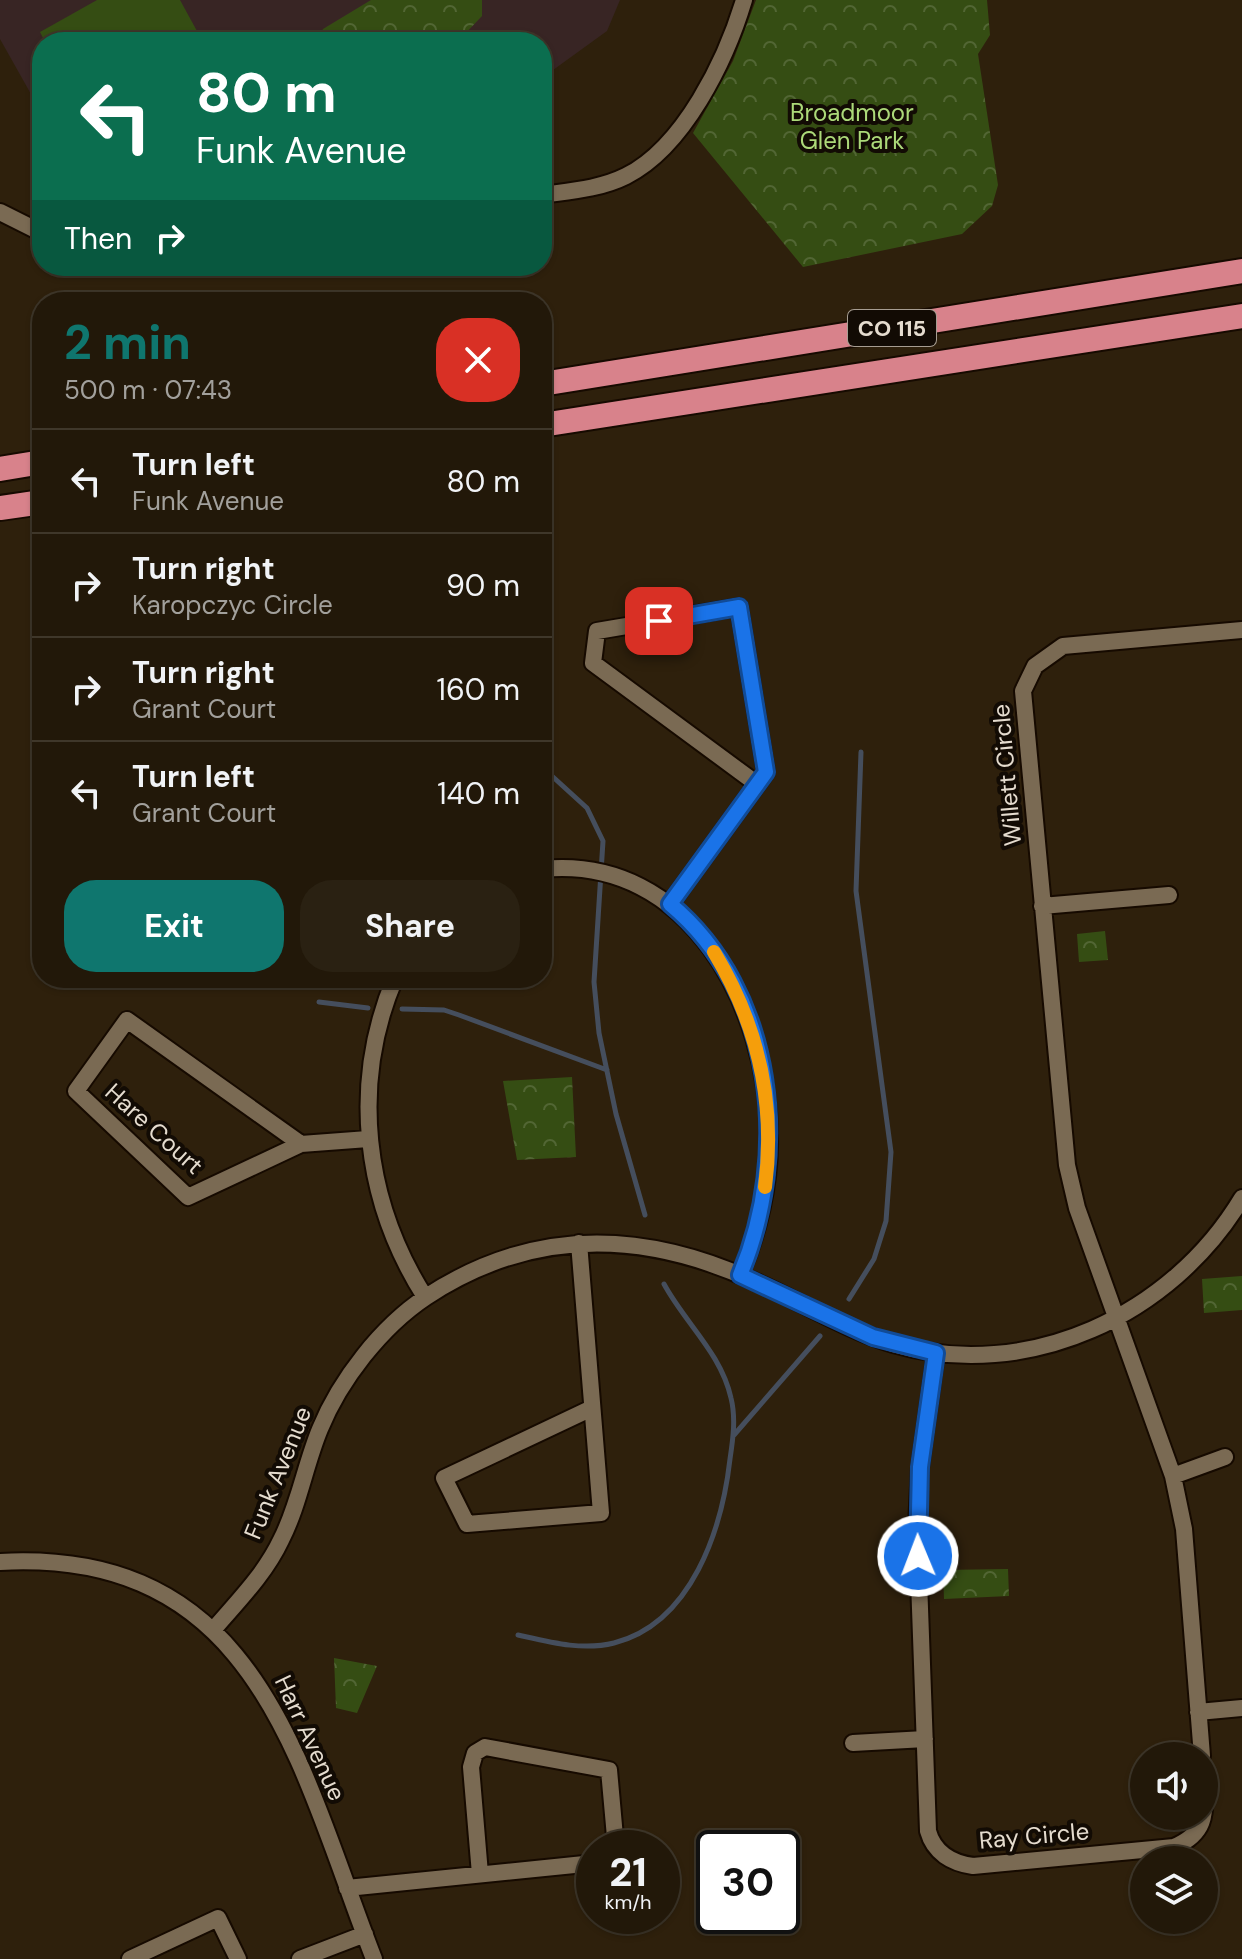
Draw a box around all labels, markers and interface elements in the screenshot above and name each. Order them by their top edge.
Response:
text: 80 m [196,56,337,129]
icon: left [64,64,168,168]
park label: Broadmoor Glen Park [790,97,914,156]
text: Funk Avenue [196,127,407,174]
icon: right [148,216,192,260]
text: Then [64,219,132,258]
road number: CO 115 [848,310,936,346]
text: 2 min [64,311,191,374]
button: close [436,318,520,402]
text: 500 m · 07:43 [64,373,232,407]
text: Turn left [132,445,255,484]
icon: left [64,459,108,503]
text: 80 m [447,462,520,501]
text: Funk Avenue [132,484,284,518]
text: Turn right [132,549,275,588]
icon: right [64,563,108,607]
text: 90 m [446,566,520,605]
pin [625,587,693,655]
text: Karopczyc Circle [132,588,333,622]
icon: arrive [637,599,681,643]
text: Turn right [132,653,275,692]
icon: right [64,667,108,711]
text: 160 m [437,670,520,709]
text: Grant Court [132,692,276,726]
street label: Willett Circle [985,703,1028,847]
text: Turn left [132,757,255,796]
icon: left [64,771,108,815]
text: 140 m [437,774,520,813]
text: Grant Court [132,796,276,830]
button: Exit [64,880,284,972]
button: Share [300,880,520,972]
street label: Hare Court [99,1077,210,1181]
street label: Funk Avenue [237,1402,318,1544]
position arrow [876,1514,960,1598]
street label: Harr Avenue [268,1670,353,1806]
map controls [1130,1742,1218,1934]
button: sound [1130,1742,1218,1830]
street label: Ray Circle [978,1815,1090,1856]
speed limit sign: 30 [696,1830,800,1934]
text: 21 [609,1846,647,1898]
button: layers [1130,1846,1218,1934]
text: km/h [604,1889,652,1915]

